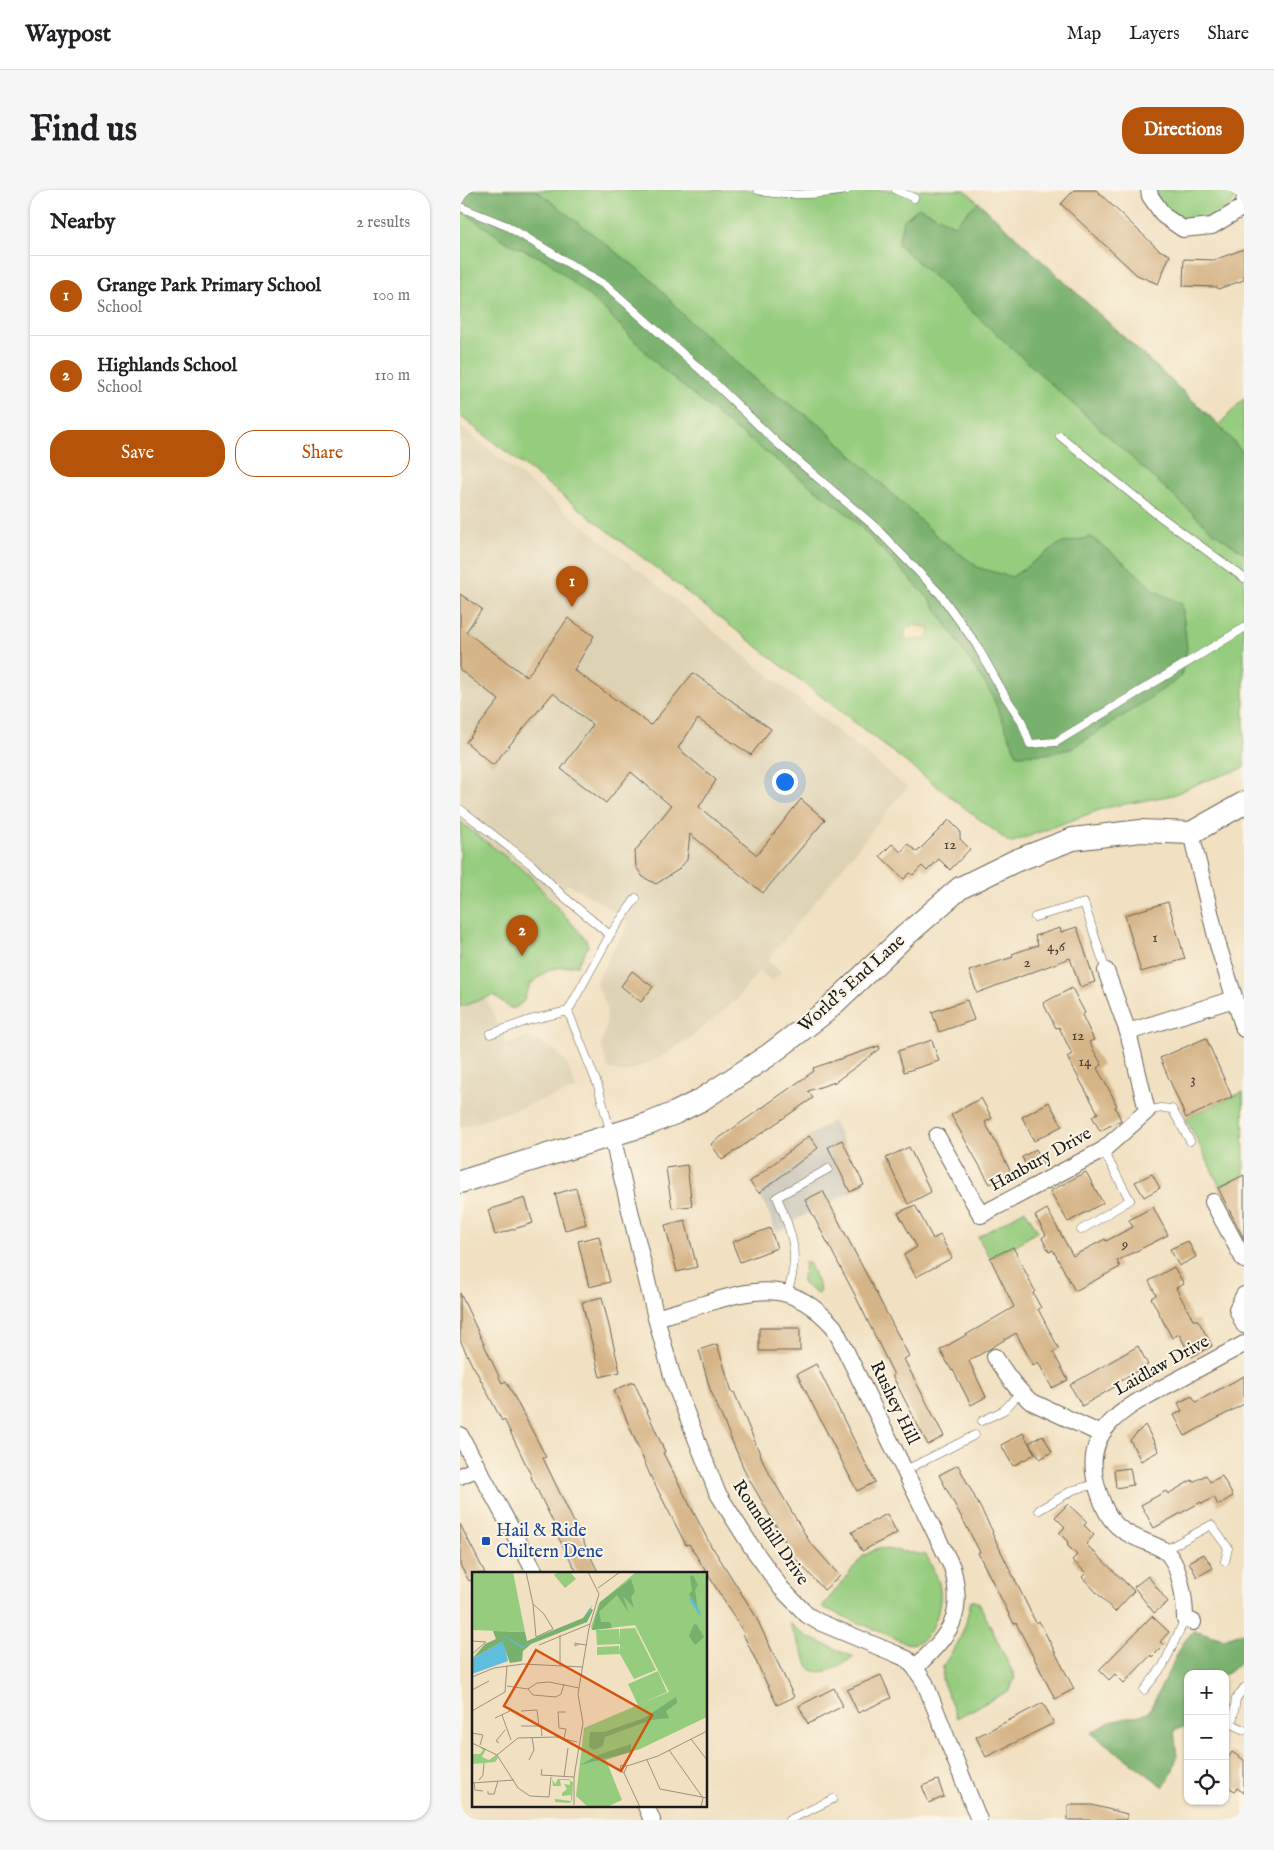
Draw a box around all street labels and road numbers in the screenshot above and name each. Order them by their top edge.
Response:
street label: World's End Lane [794,930,910,1038]
street label: Hanbury Drive [986,1123,1096,1197]
street label: Laidlaw Drive [1110,1330,1214,1402]
street label: Rushey Hill [864,1358,924,1449]
street label: Roundhill Drive [726,1476,814,1590]

